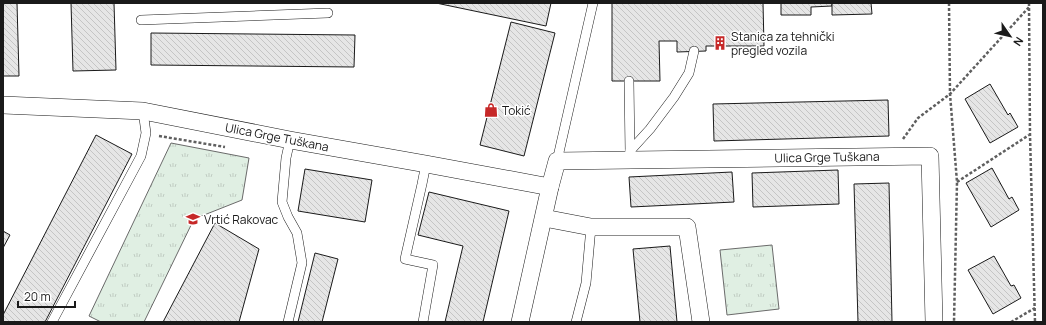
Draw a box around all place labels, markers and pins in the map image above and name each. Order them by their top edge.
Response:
place label: Stanica za tehnički pregled vozila [731,28,835,59]
building icon: Stanica za tehnički pregled vozila [712,35,728,51]
shop icon: Tokić [483,102,499,118]
place label: Tokić [502,102,531,119]
school or university icon: Vrtić Rakovac [185,211,201,227]
place label: Vrtić Rakovac [204,211,279,228]

